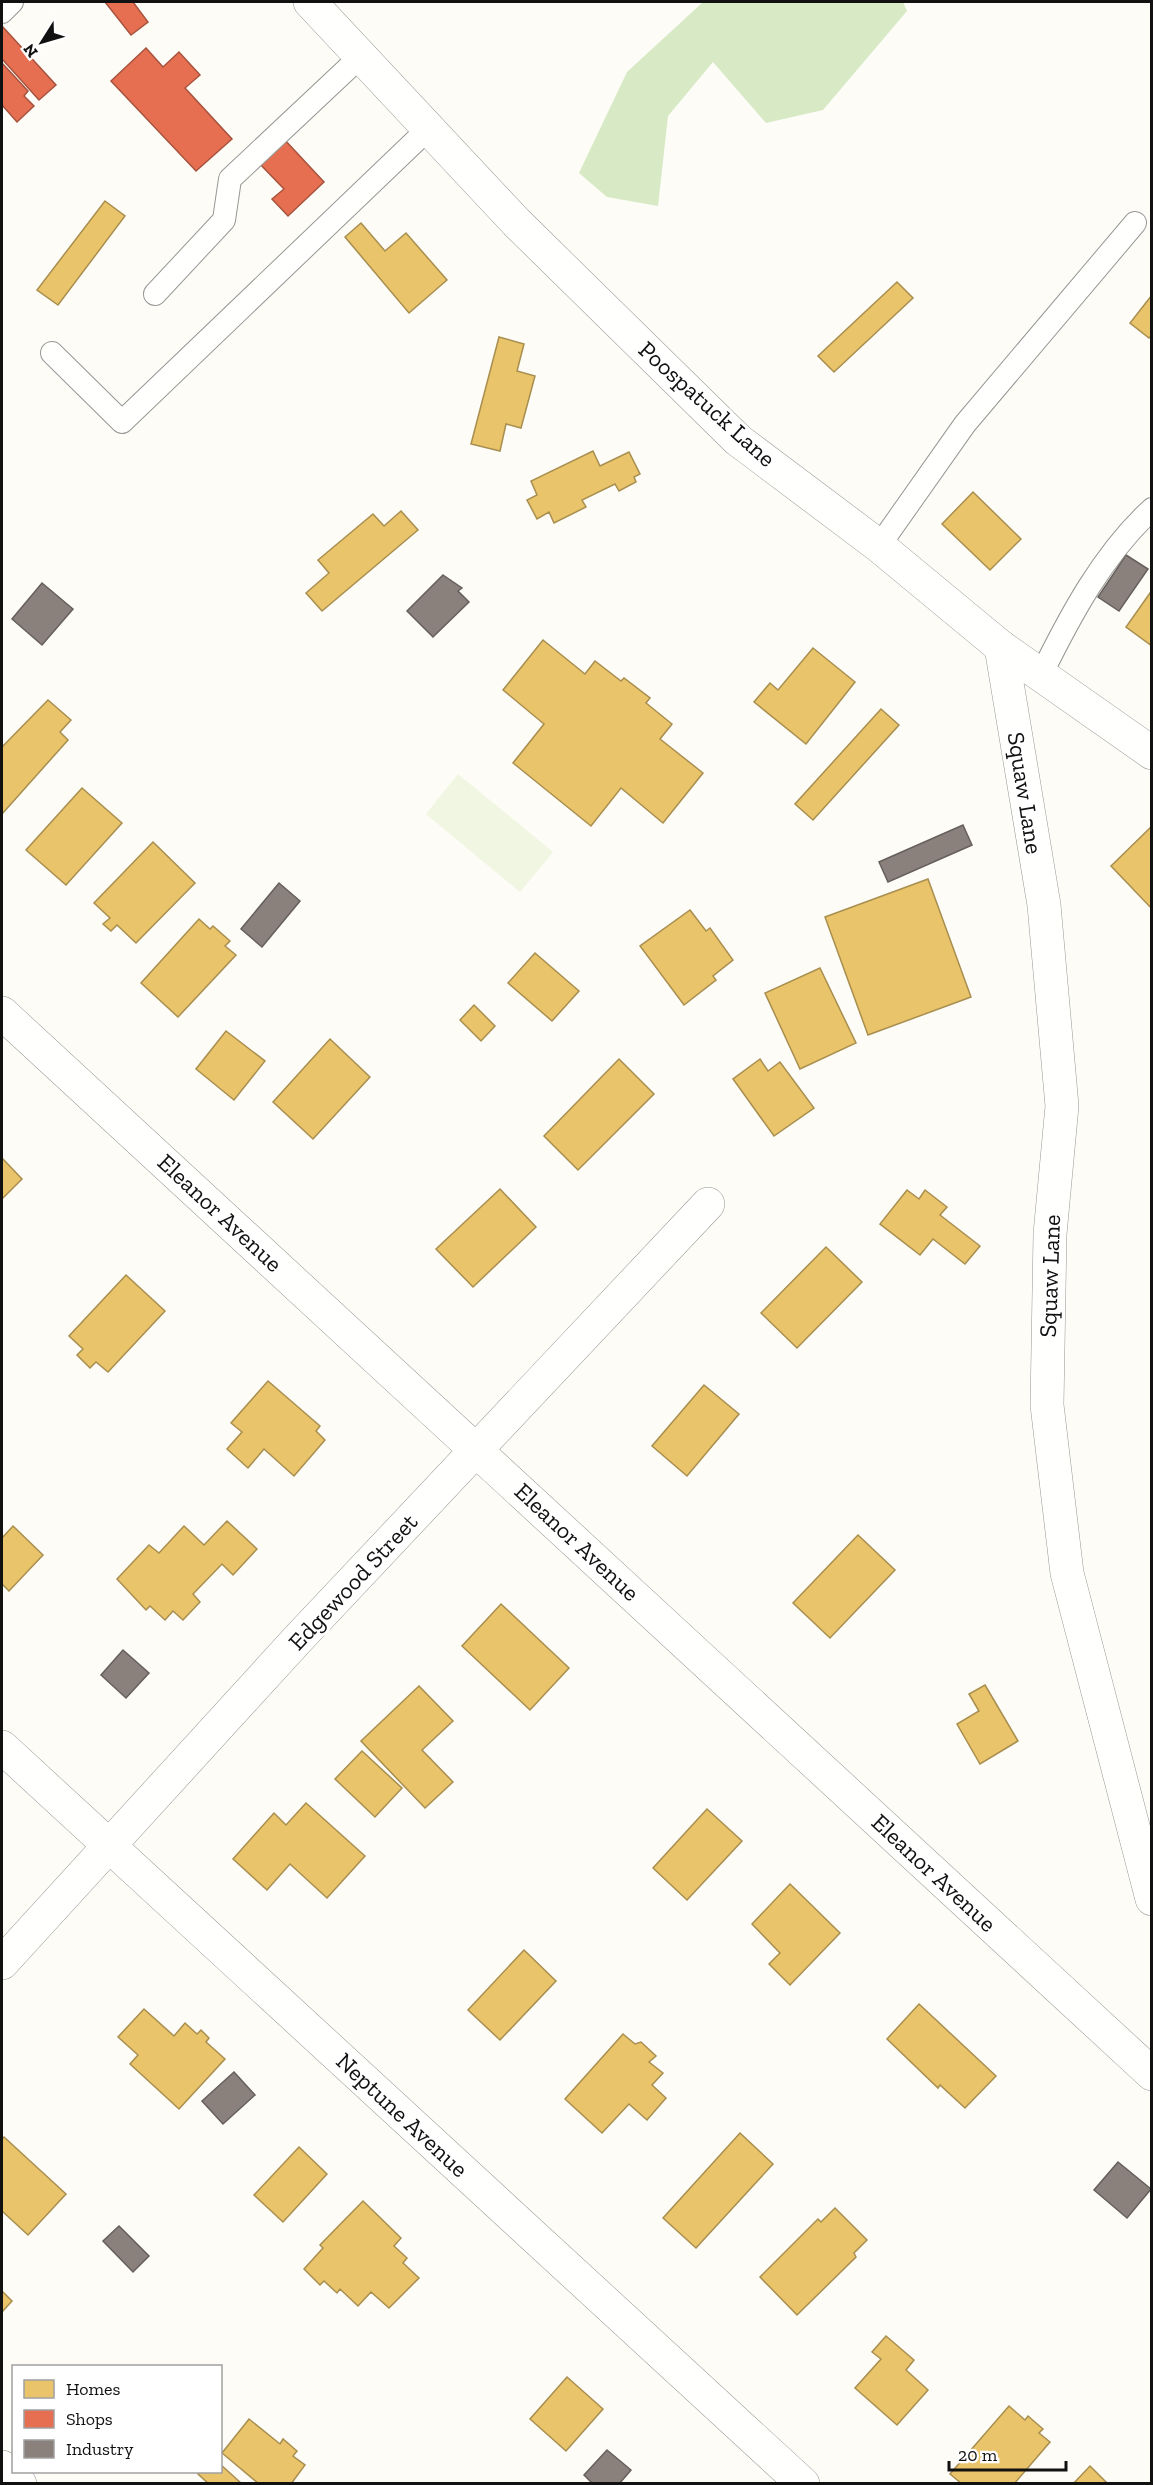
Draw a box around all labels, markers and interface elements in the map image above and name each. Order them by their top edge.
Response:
north arrow [12,12,72,72]
text: N [19,40,42,61]
street label: Poospatuck Lane [633,335,782,473]
street label: Squaw Lane [1002,730,1049,856]
street label: Eleanor Avenue [152,1148,289,1278]
street label: Squaw Lane [1033,1214,1066,1338]
street label: Eleanor Avenue [509,1477,646,1607]
street label: Edgewood Street [282,1507,423,1656]
street label: Eleanor Avenue [866,1808,1003,1938]
street label: Neptune Avenue [330,2046,474,2183]
legend [12,2365,222,2473]
text: Homes [66,2378,120,2400]
text: Shops [66,2408,113,2430]
scale bar [949,2434,1066,2472]
text: Industry [66,2438,134,2460]
text: 20 m [958,2444,998,2466]

